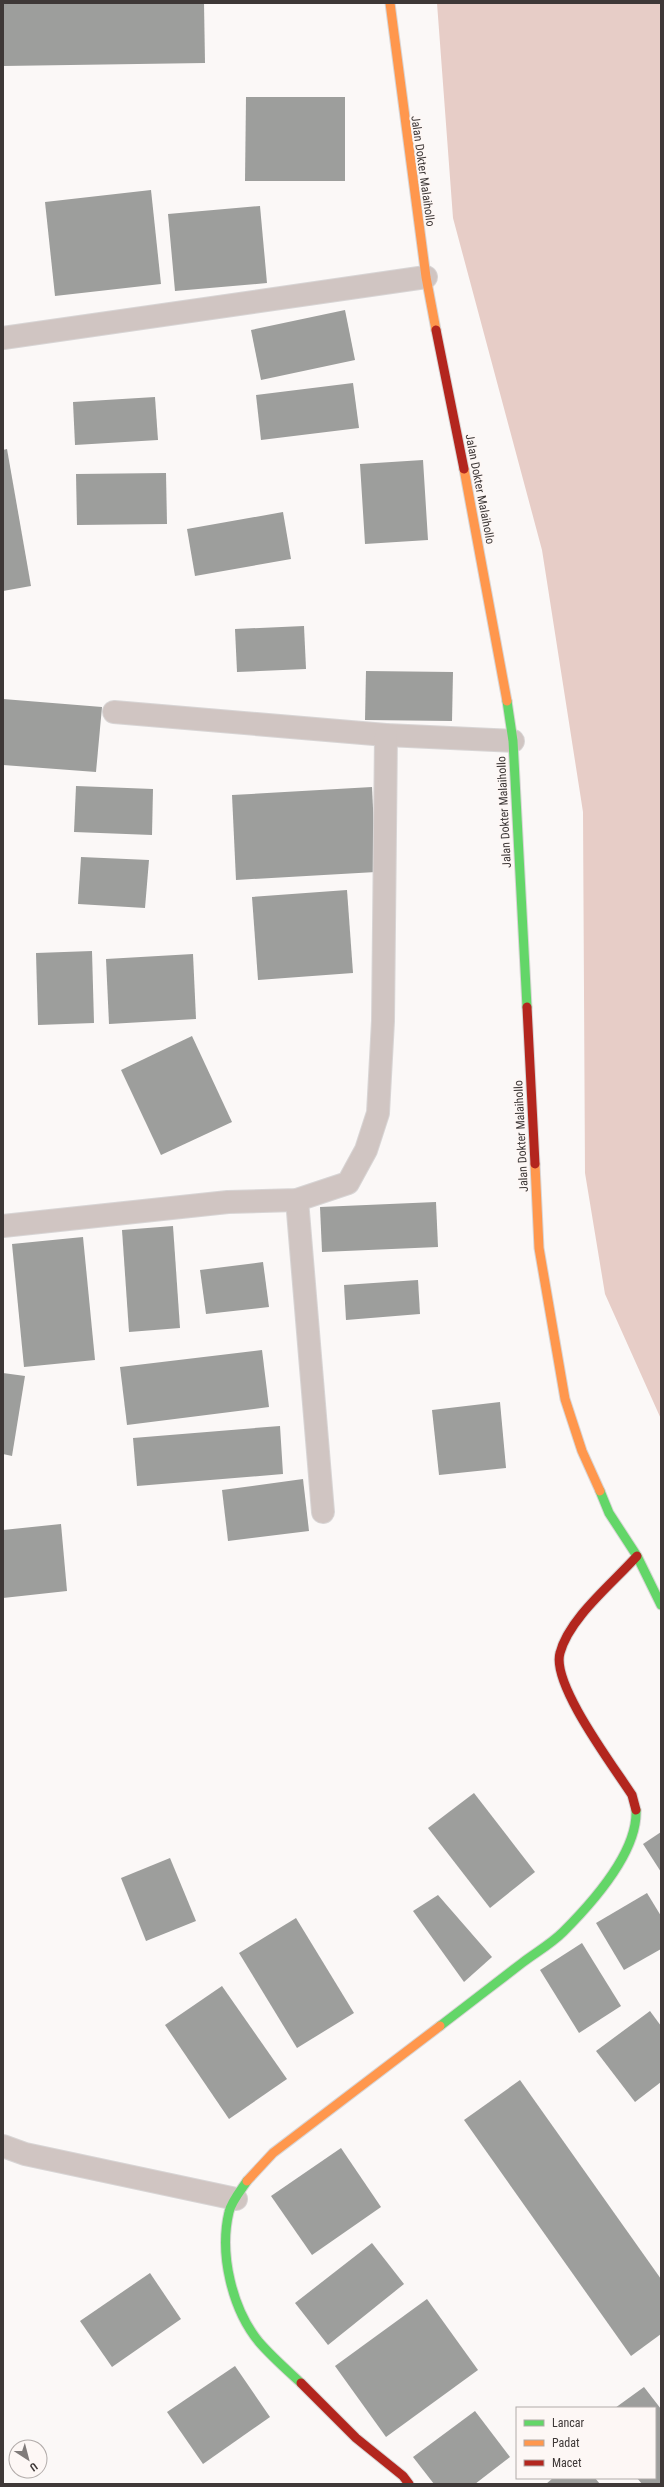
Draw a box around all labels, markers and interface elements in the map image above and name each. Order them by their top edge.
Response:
street label: Jalan Dokter Malaihollo [408,115,438,227]
street label: Jalan Dokter Malaihollo [462,433,498,545]
street label: Jalan Dokter Malaihollo [494,756,514,868]
street label: Jalan Dokter Malaihollo [511,1080,531,1192]
legend [516,2407,656,2479]
text: Lancar [552,2416,585,2430]
text: Padat [552,2436,580,2450]
north arrow [8,2439,48,2479]
text: Macet [552,2456,582,2470]
text: U [27,2460,40,2474]

